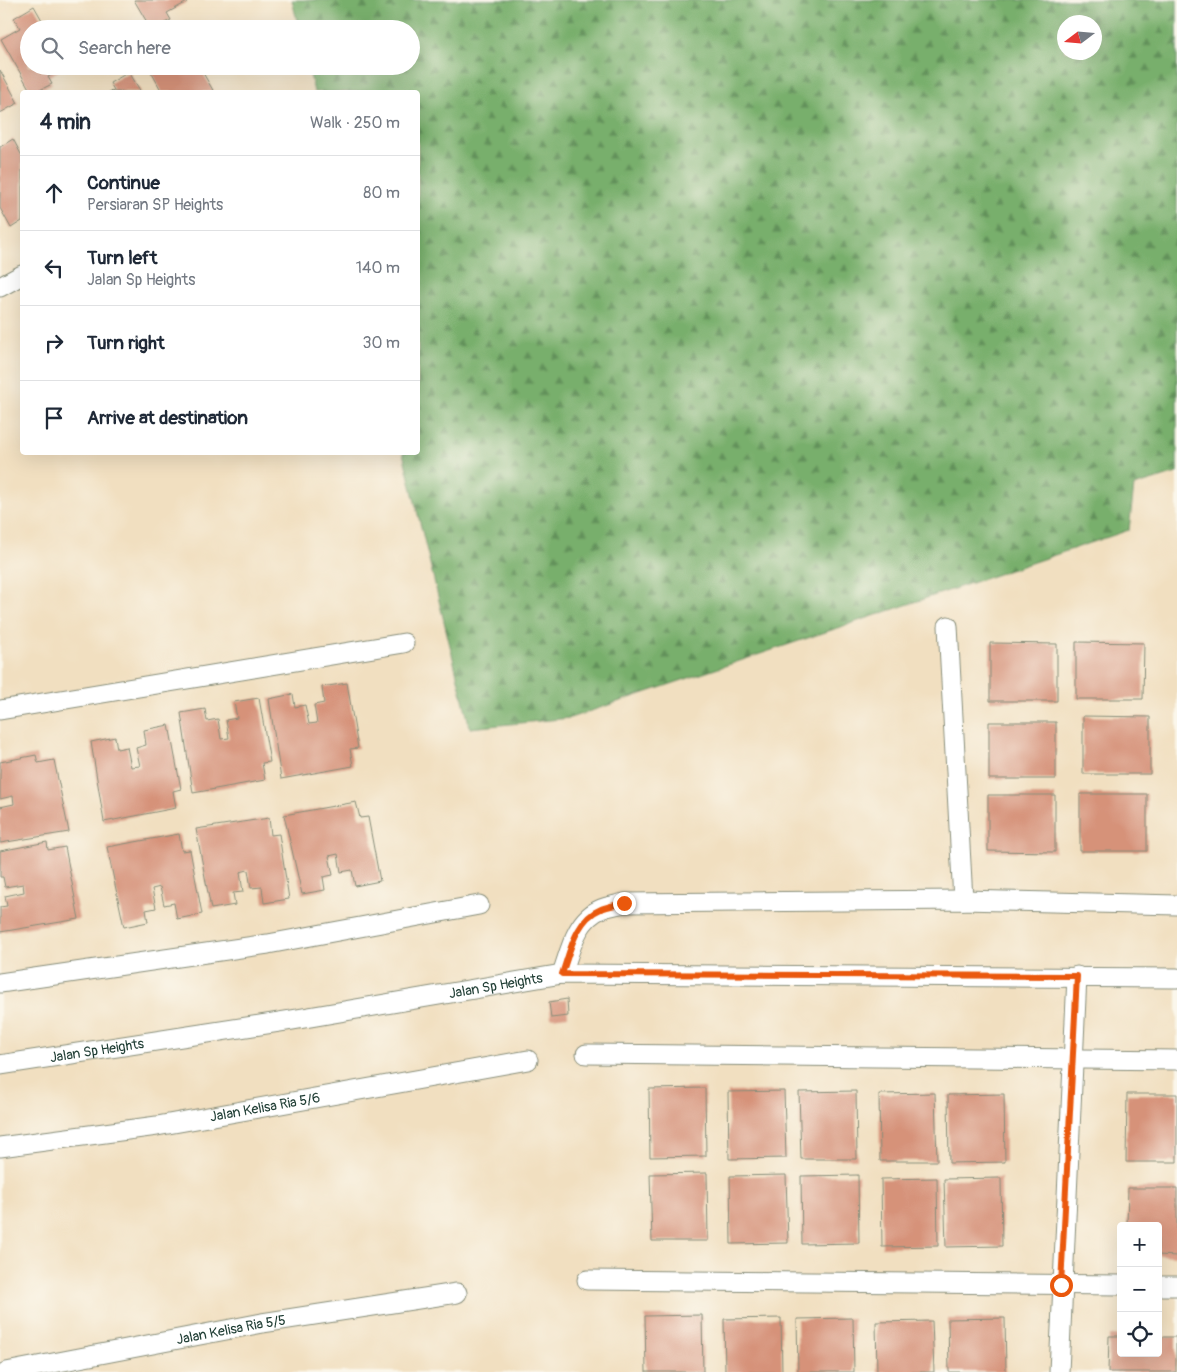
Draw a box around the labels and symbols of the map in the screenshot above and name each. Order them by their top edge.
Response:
north arrow [1057,15,1102,60]
route end [613,892,636,915]
street label: Jalan Sp Heights [448,969,545,1002]
street label: Jalan Sp Heights [49,1035,146,1066]
street label: Jalan Kelisa Ria 5/6 [209,1089,321,1125]
route start [1050,1274,1073,1297]
street label: Jalan Kelisa Ria 5/5 [175,1311,287,1348]

